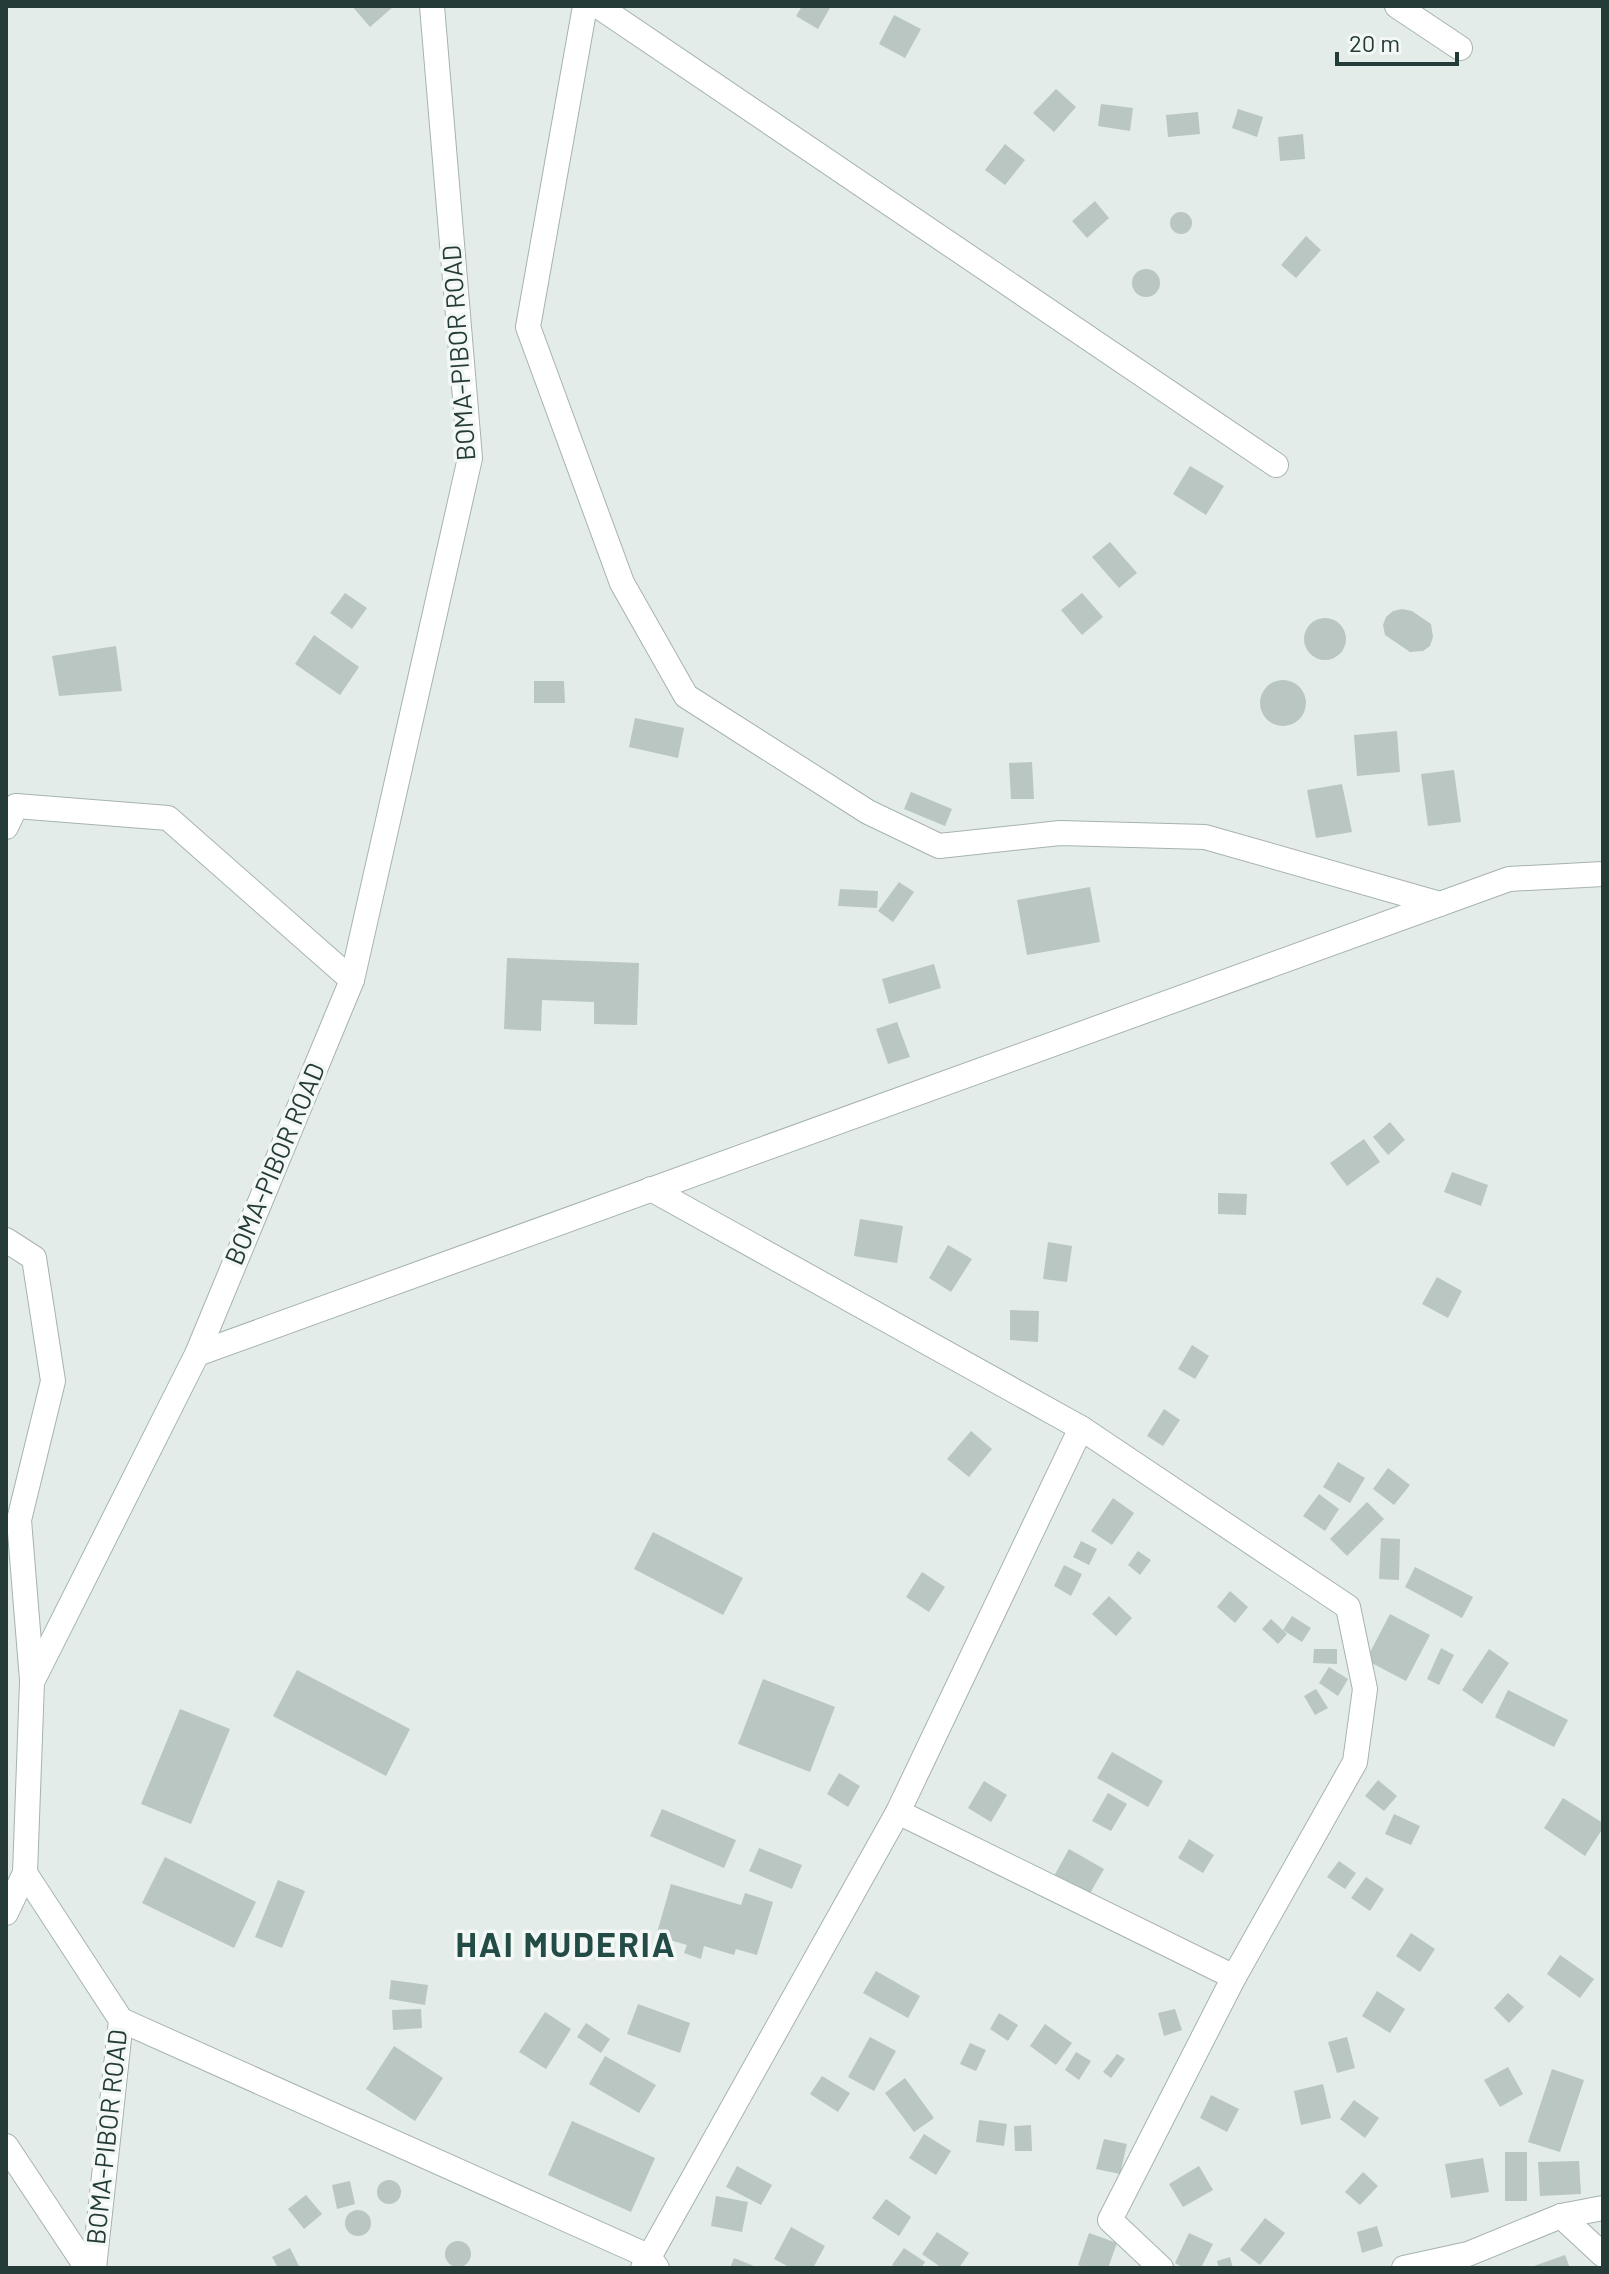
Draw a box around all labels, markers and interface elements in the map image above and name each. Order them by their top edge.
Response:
scale bar [1337,16,1457,66]
text: 20 m [1349,28,1400,57]
street label: BOMA-PIBOR ROAD [434,244,481,462]
street label: BOMA-PIBOR ROAD [217,1058,330,1269]
district label: HAI MUDERIA [455,1923,677,1964]
street label: BOMA-PIBOR ROAD [79,2028,132,2246]

